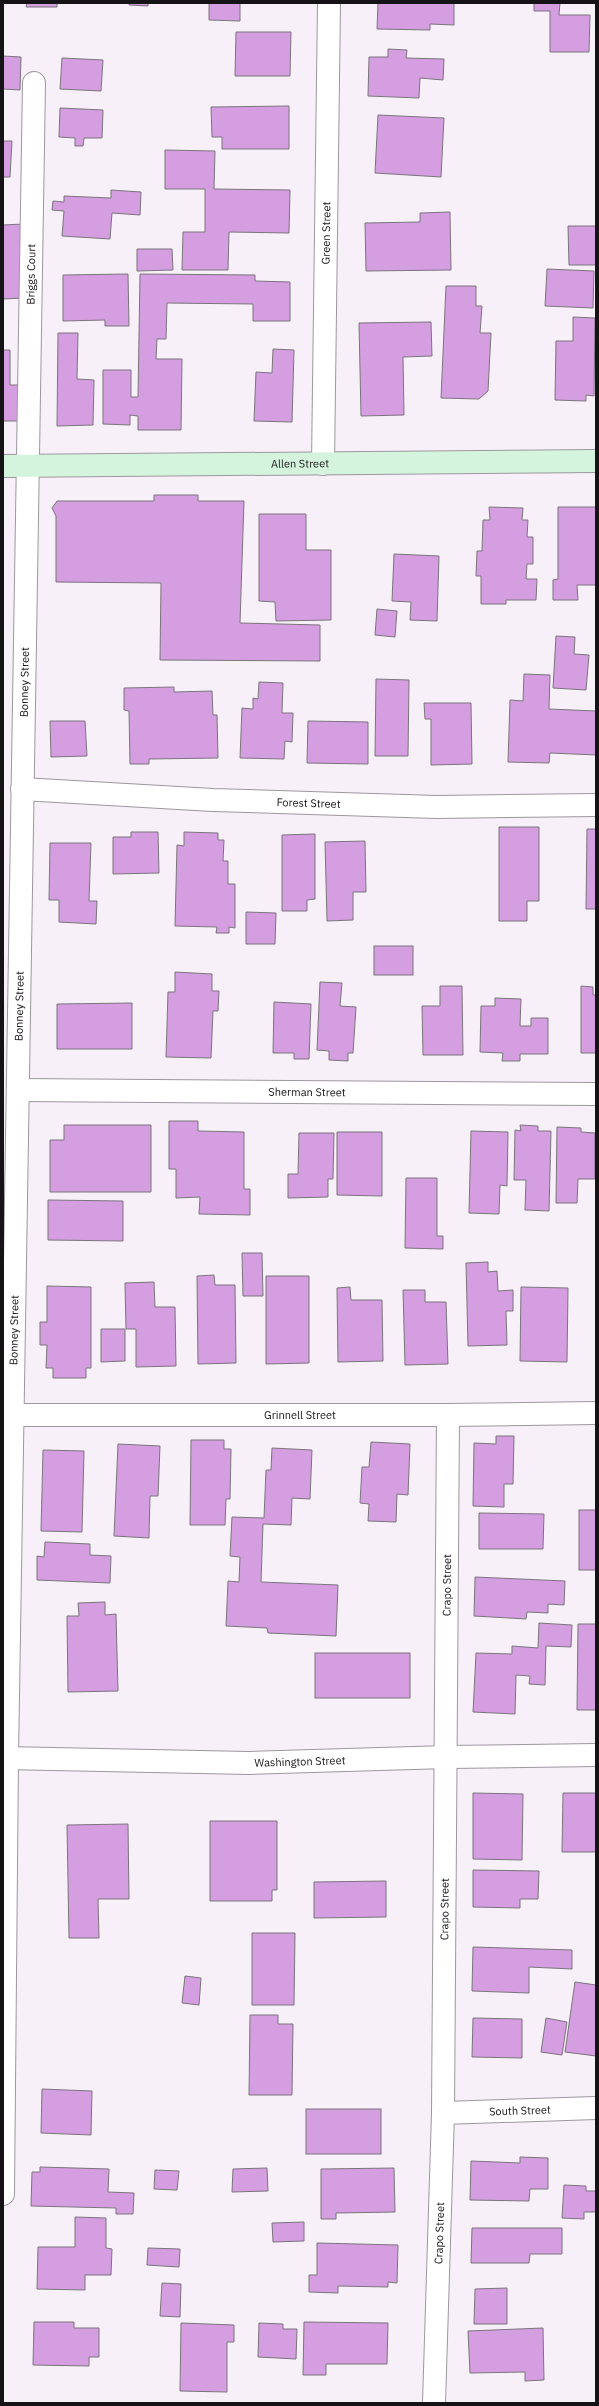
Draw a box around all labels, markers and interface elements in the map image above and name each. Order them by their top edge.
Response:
street label: Green Street [319,201,333,265]
street label: Briggs Court [23,244,38,305]
street label: Allen Street [271,456,329,471]
street label: Bonney Street [17,647,32,717]
street label: Forest Street [276,795,341,811]
street label: Bonney Street [12,971,27,1041]
street label: Sherman Street [268,1085,346,1099]
street label: Bonney Street [6,1295,21,1365]
street label: Grinnell Street [264,1408,336,1422]
street label: Crapo Street [440,1554,454,1616]
street label: Washington Street [254,1753,346,1770]
street label: Crapo Street [437,1878,452,1940]
street label: South Street [489,2102,551,2118]
street label: Crapo Street [431,2202,447,2264]

